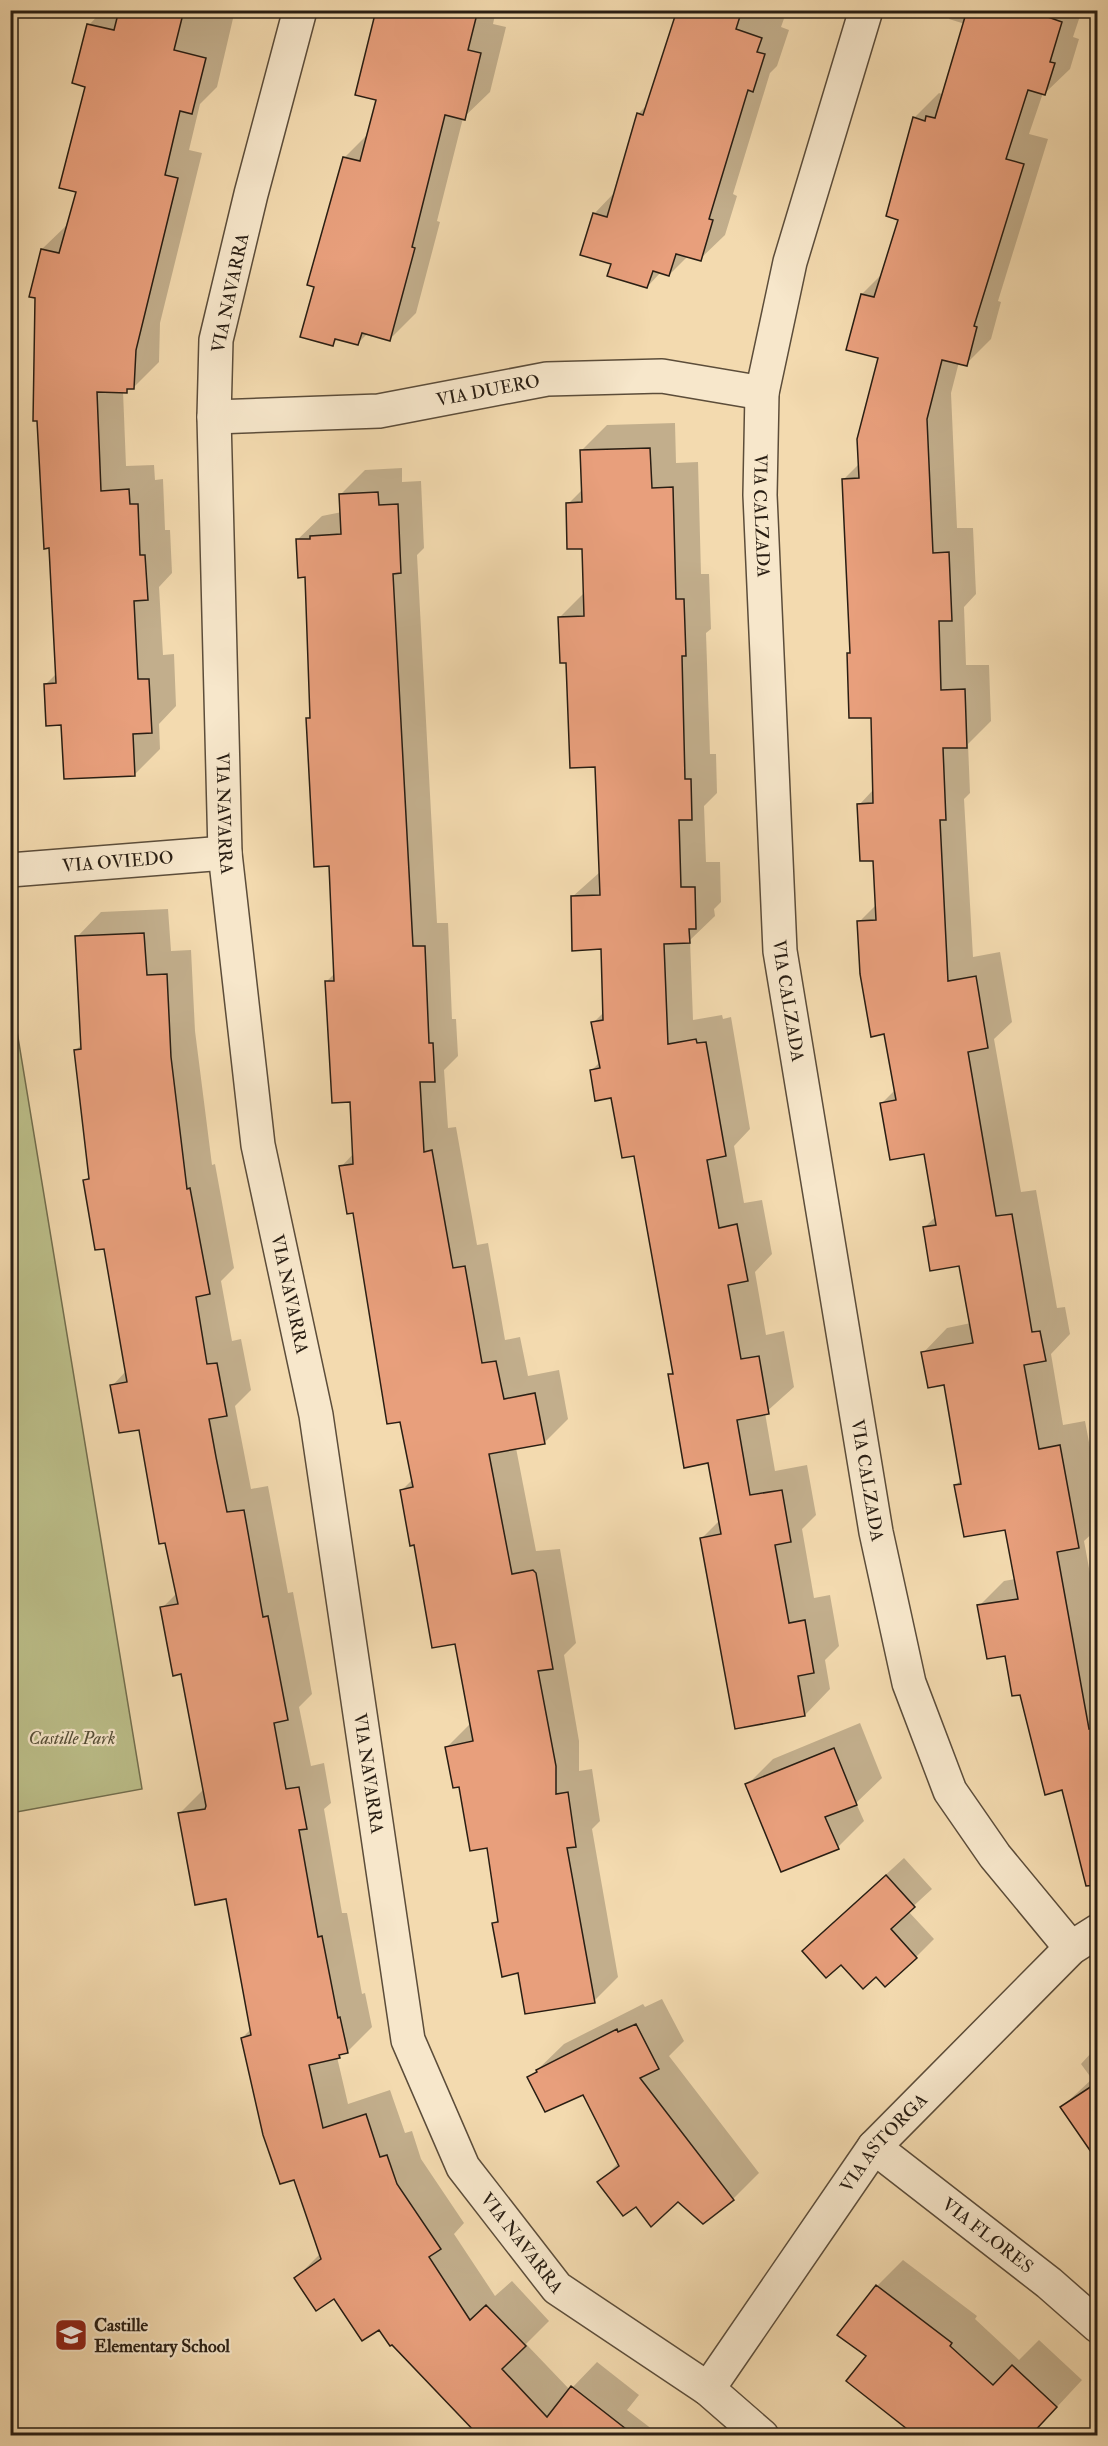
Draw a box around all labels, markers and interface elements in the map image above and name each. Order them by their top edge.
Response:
street label: VIA NAVARRA [207,231,255,355]
street label: VIA DUERO [434,370,542,412]
street label: VIA CALZADA [748,454,775,579]
street label: VIA NAVARRA [210,752,238,876]
street label: VIA OVIEDO [61,846,174,878]
street label: VIA CALZADA [768,939,809,1064]
street label: VIA NAVARRA [265,1232,314,1357]
street label: VIA CALZADA [846,1417,889,1544]
street label: VIA NAVARRA [348,1712,389,1836]
park label: Castille Park [29,1727,115,1750]
street label: VIA ASTORGA [835,2088,933,2197]
street label: VIA NAVARRA [475,2188,568,2299]
street label: VIA FLORES [937,2193,1038,2279]
place label: Castille Elementary School [94,2314,230,2358]
school or university icon: Castille Elementary School [53,2317,89,2353]

